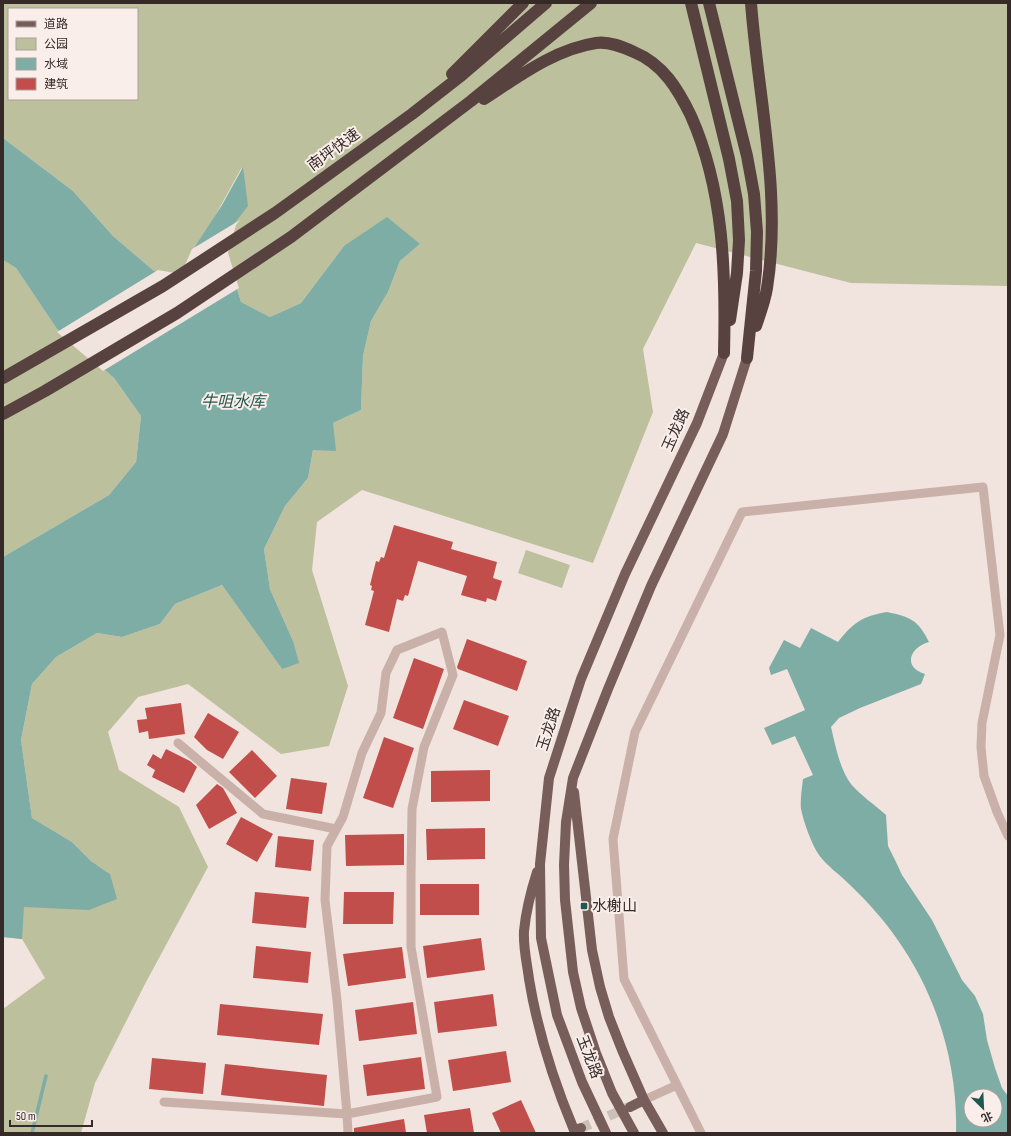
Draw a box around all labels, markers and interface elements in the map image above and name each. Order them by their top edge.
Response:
legend [8,8,138,100]
text: 道路 [44,17,68,32]
text: 公园 [44,37,68,52]
text: 水域 [44,57,68,72]
text: 建筑 [44,77,68,92]
street label: 南坪快速 [304,125,364,175]
water label: 牛咀水库 [201,393,268,412]
street label: 玉龙路 [658,406,694,454]
street label: 玉龙路 [533,705,565,753]
place label: 水榭山 [592,897,637,916]
marker: 水榭山 [579,901,589,911]
street label: 玉龙路 [572,1033,606,1081]
north arrow [963,1088,1003,1128]
scale bar [10,1102,92,1128]
text: 50 m [16,1109,36,1124]
text: 北 [979,1109,995,1125]

